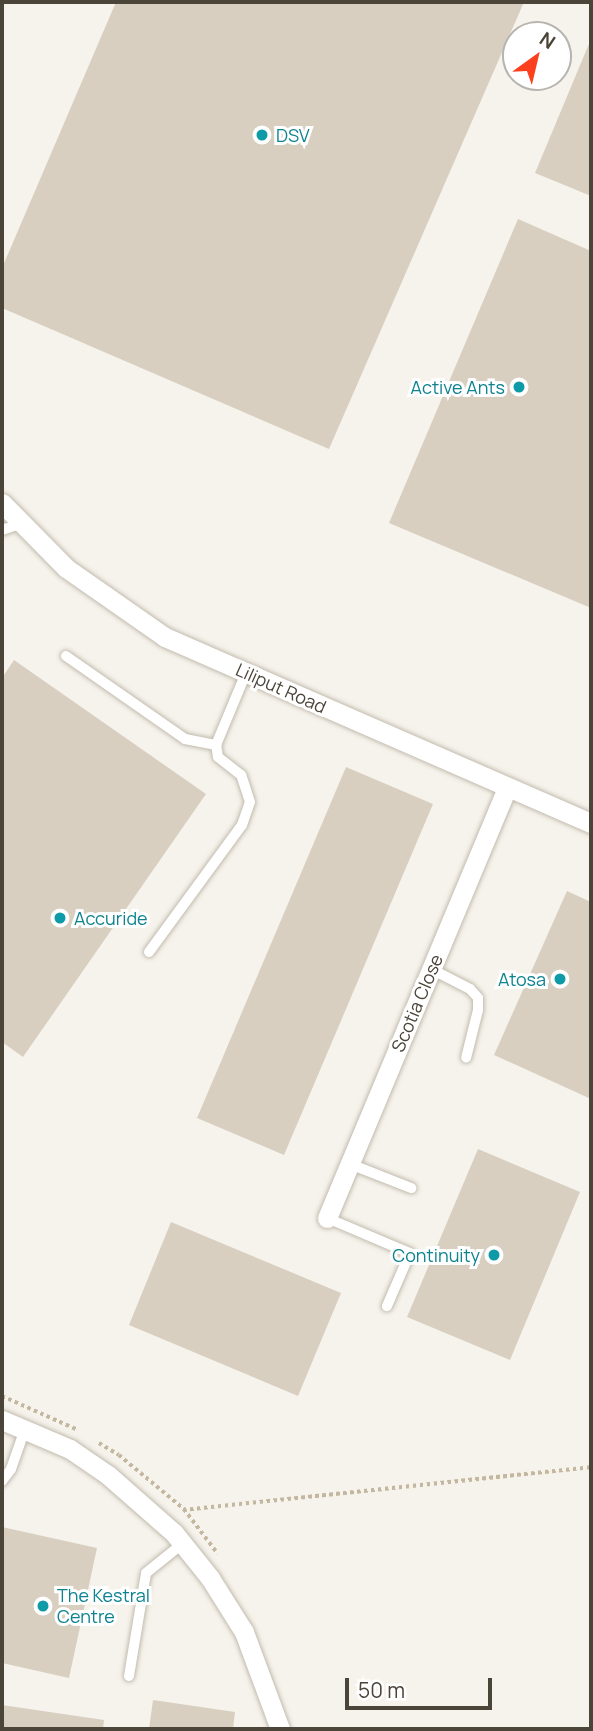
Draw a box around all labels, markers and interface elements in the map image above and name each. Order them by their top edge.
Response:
north arrow [502,21,572,91]
text: N [535,26,561,55]
place label: DSV [276,124,310,146]
marker: DSV [254,127,270,143]
place label: Active Ants [411,376,505,398]
marker: Active Ants [511,379,527,395]
street label: Liliput Road [232,658,330,718]
place label: Accuride [74,907,148,929]
marker: Accuride [52,910,68,926]
street label: Scotia Close [387,951,447,1055]
place label: Atosa [498,968,546,990]
marker: Atosa [552,971,568,987]
place label: Continuity [392,1244,480,1266]
marker: Continuity [486,1247,502,1263]
place label: The Kestral Centre [57,1585,150,1628]
marker: The Kestral Centre [35,1598,51,1614]
scale bar [348,1664,495,1708]
text: 50 m [358,1676,405,1704]

